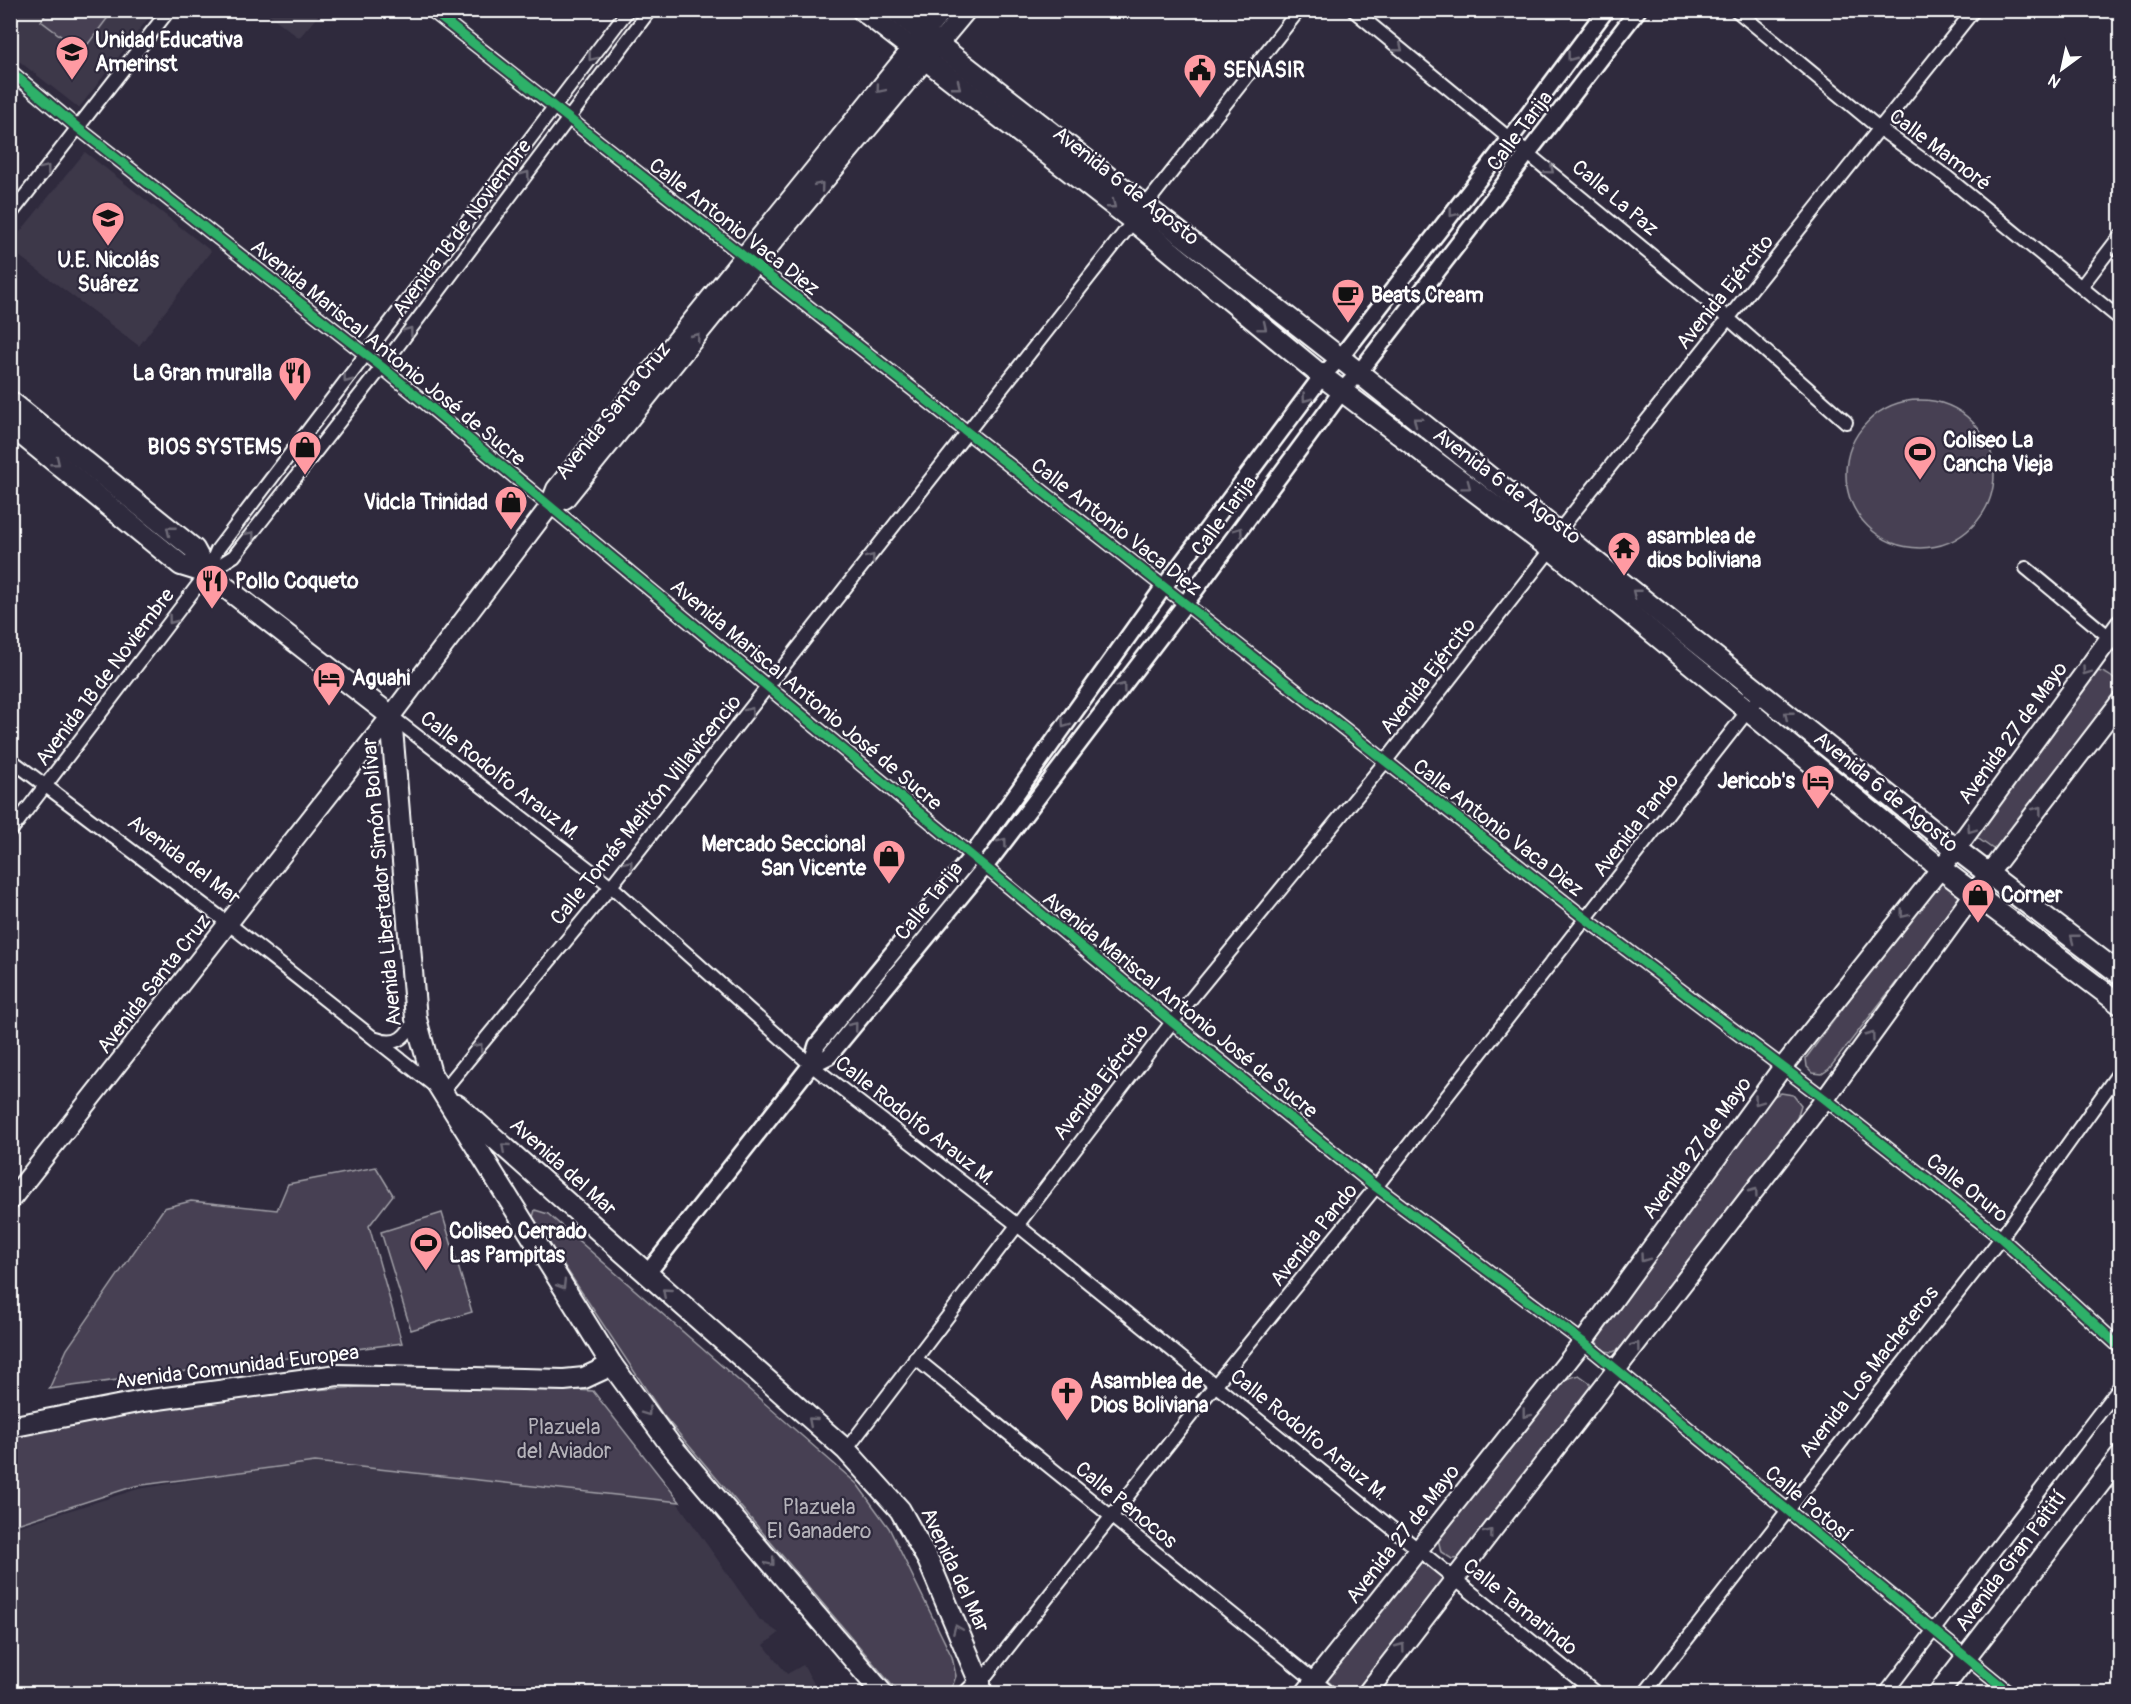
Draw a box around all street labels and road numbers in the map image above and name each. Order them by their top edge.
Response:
street label: Calle Tarija [1481,85,1559,177]
street label: Calle Mamoré [1884,103,1996,197]
street label: Avenida 6 de Agosto [1047,120,1205,252]
street label: Avenida 18 de Noviembre [386,133,538,322]
street label: Calle Antonio Vaca Diez [643,152,825,302]
street label: Calle La Paz [1566,154,1664,242]
street label: Avenida Ejército [1670,229,1780,355]
street label: Avenida Mariscal Antonio José de Sucre [245,233,532,473]
street label: Avenida Santa Cruz [549,336,677,485]
street label: Avenida 6 de Agosto [1427,421,1587,551]
street label: Calle Antonio Vaca Diez [1025,452,1207,602]
street label: Calle Tarija [1185,470,1263,562]
street label: Avenida Mariscal Antonio José de Sucre [665,573,948,817]
street label: Avenida 18 de Noviembre [29,582,181,771]
street label: Avenida Ejército [1374,612,1482,740]
street label: Avenida 27 de Mayo [1952,656,2074,810]
street label: Calle Tomás Melitón Villavicencio [544,689,748,931]
street label: Calle Rodolfo Arauz M. [414,705,586,847]
street label: Avenida 6 de Agosto [1808,725,1964,859]
street label: Avenida Libertador Simón Bolívar [356,736,408,1028]
street label: Calle Antonio Vaca Diez [1407,753,1589,903]
street label: Avenida Pando [1587,767,1685,883]
street label: Avenida del Mar [122,809,246,912]
street label: Calle Tarija [889,856,969,946]
street label: Avenida Mariscal Antonio José de Sucre [1037,885,1324,1125]
street label: Avenida Santa Cruz [91,909,217,1059]
street label: Avenida Ejército [1047,1018,1155,1146]
street label: Calle Rodolfo Arauz M. [829,1050,1001,1192]
street label: Avenida 27 de Mayo [1636,1071,1758,1225]
street label: Avenida del Mar [504,1112,622,1222]
street label: Calle Oruro [1920,1147,2014,1229]
street label: Avenida Pando [1264,1178,1364,1292]
street label: Avenida Los Macheteros [1793,1280,1945,1464]
street label: Avenida Comunidad Europea [114,1339,360,1395]
street label: Calle Rodolfo Arauz M. [1224,1363,1394,1507]
street label: Calle Penocos [1069,1455,1183,1555]
street label: Avenida 27 de Mayo [1340,1459,1466,1609]
street label: Calle Potosí [1759,1460,1857,1548]
street label: Avenida Gran Paitití [1949,1485,2073,1637]
street label: Avenida del Mar [914,1503,996,1637]
street label: Calle Tamarindo [1457,1552,1583,1662]

